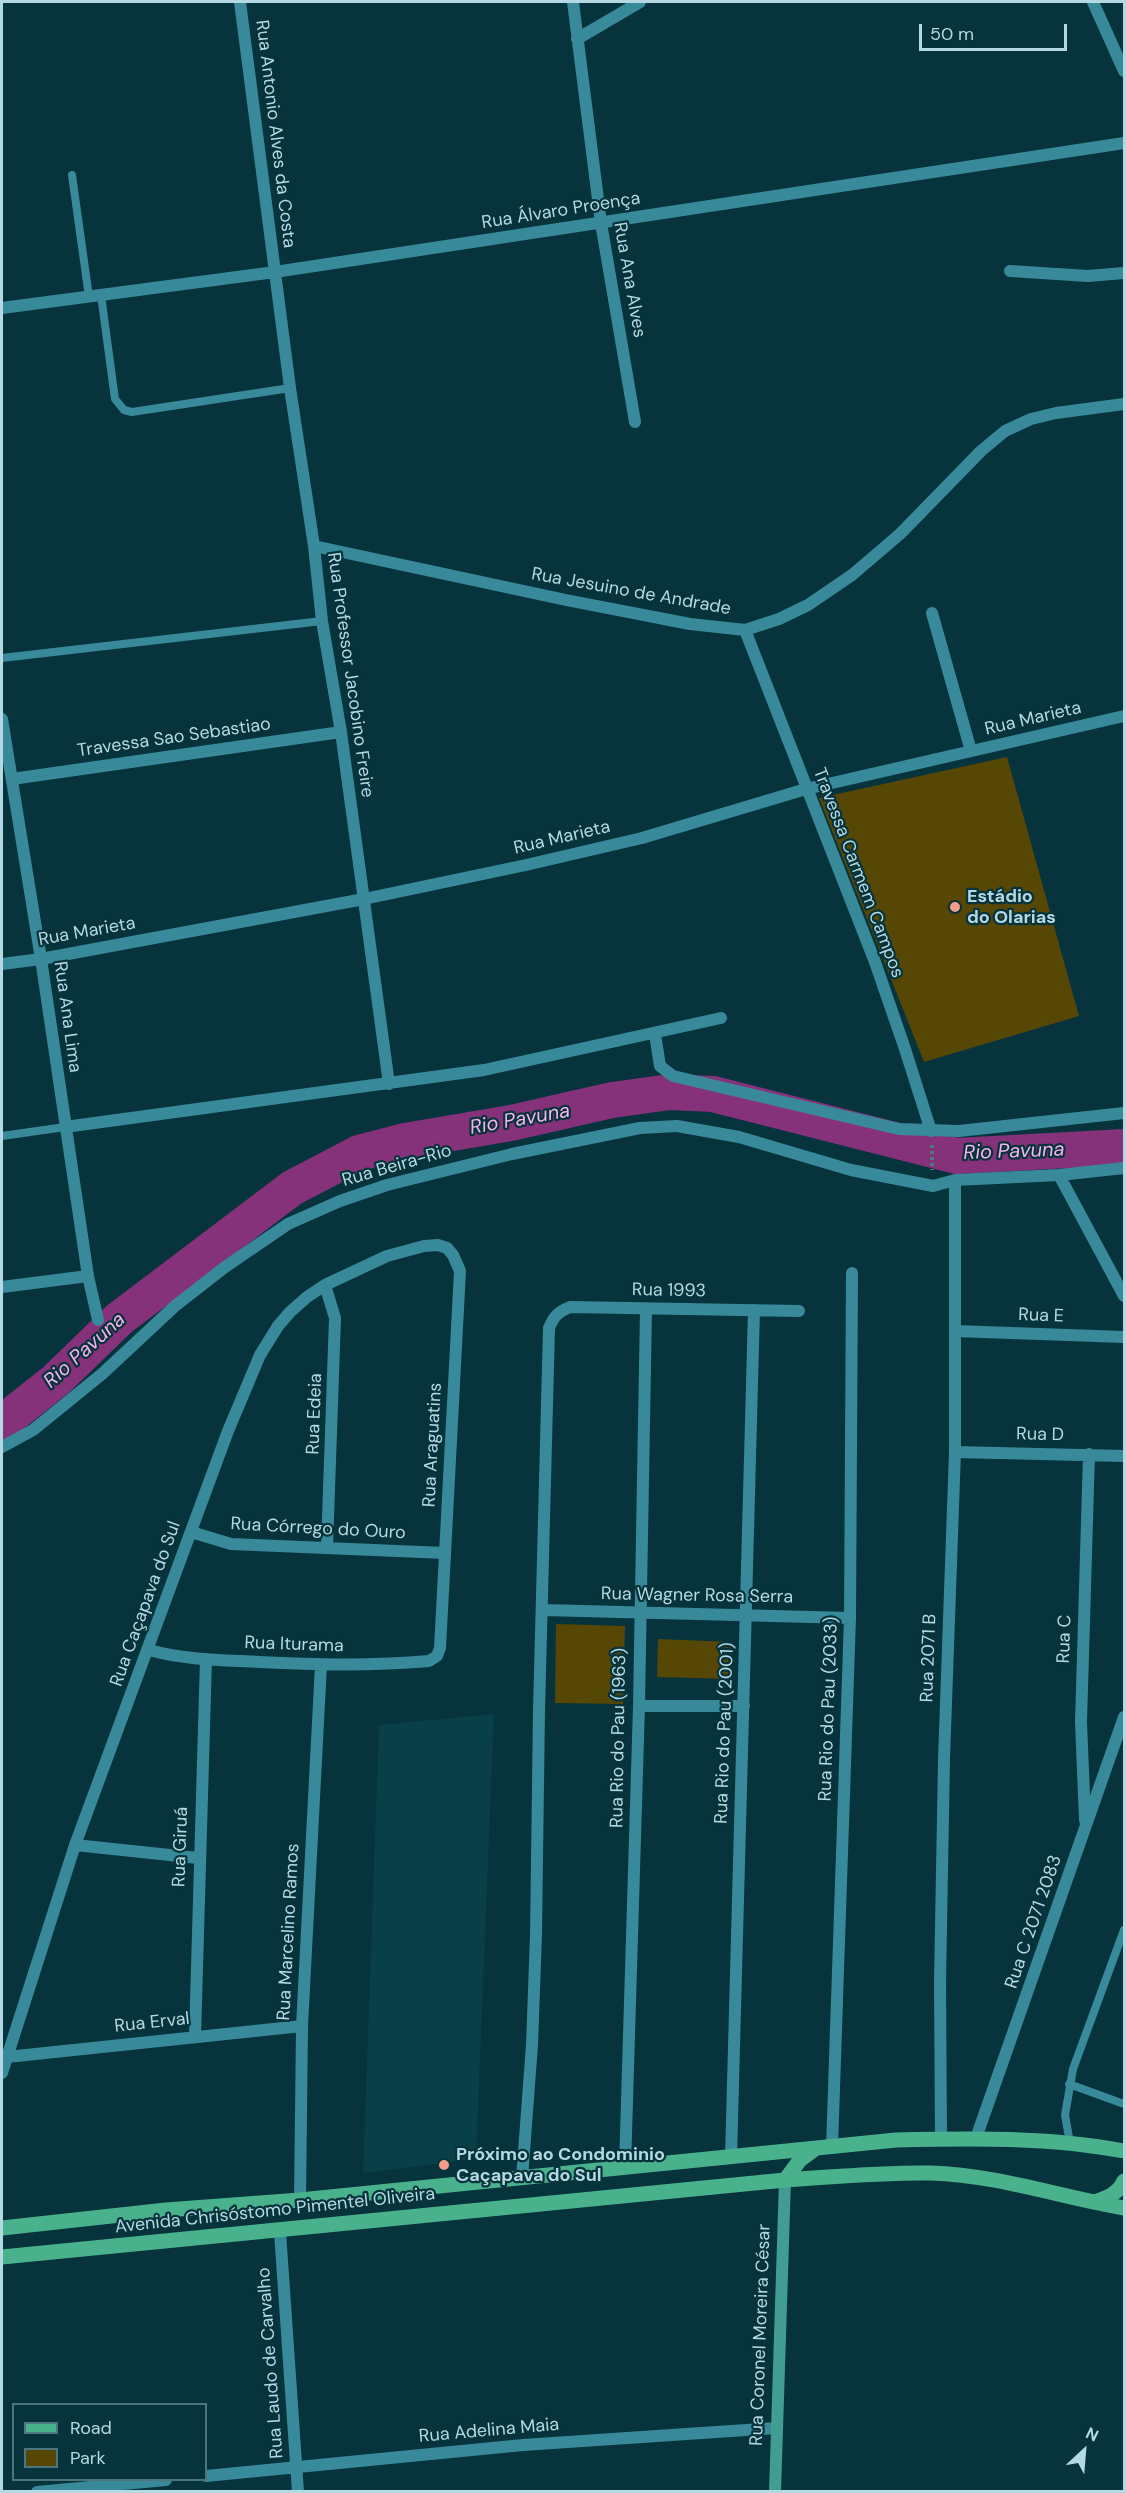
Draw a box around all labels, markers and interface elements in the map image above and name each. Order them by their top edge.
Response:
scale bar [922,12,1070,50]
street label: Rua Antonio Alves da Costa [250,19,300,249]
text: 50 m [930,22,974,46]
street label: Rua Álvaro Proença [480,188,642,234]
street label: Rua Ana Alves [608,221,650,339]
street label: Rua Professor Jacobino Freire [322,551,378,799]
street label: Rua Jesuino de Andrade [530,564,732,620]
street label: Rua Marieta [983,697,1083,741]
street label: Travessa Sao Sebastiao [76,714,272,762]
street label: Travessa Carmem Campos [808,765,908,981]
street label: Rua Marieta [512,816,612,860]
place label: Estádio do Olarias [967,886,1056,928]
marker: Estádio do Olarias [948,900,962,914]
street label: Rua Marieta [37,913,137,951]
street label: Rua Ana Lima [49,960,85,1074]
water label: Rio Pavuna [468,1099,572,1141]
water label: Rio Pavuna [963,1138,1065,1166]
street label: Rua Beira-Rio [340,1140,454,1192]
street label: Rua 1993 [632,1280,706,1302]
street label: Rua E [1018,1304,1064,1328]
water label: Rio Pavuna [39,1308,131,1394]
street label: Rua Edeia [303,1373,327,1455]
street label: Rua Araguatins [419,1382,447,1508]
street label: Rua D [1016,1424,1064,1446]
street label: Rua Córrego do Ouro [230,1514,406,1544]
street label: Rua Caçapava do Sul [106,1518,186,1690]
street label: Rua Wagner Rosa Serra [601,1584,793,1608]
street label: Rua 2071 B [917,1613,941,1703]
street label: Rua C [1053,1614,1077,1664]
street label: Rua Rio do Pau (2033) [815,1616,843,1802]
street label: Rua Iturama [244,1632,344,1658]
street label: Rua Rio do Pau (2001) [711,1642,739,1824]
street label: Rua Rio do Pau (1963) [607,1648,631,1828]
street label: Rua Giruá [169,1806,193,1888]
street label: Rua Marcelino Ramos [274,1843,304,2021]
street label: Rua C 2071 2083 [1001,1852,1067,1992]
street label: Rua Erval [113,2008,191,2038]
place label: Próximo ao Condominio Caçapava do Sul [456,2144,665,2186]
marker: Próximo ao Condominio Caçapava do Sul [437,2158,451,2172]
street label: Avenida Chrisóstomo Pimentel Oliveira [114,2183,436,2239]
street label: Rua Coronel Moreira César [746,2224,776,2446]
street label: Rua Laudo de Carvalho [254,2267,288,2459]
legend [12,2403,207,2481]
street label: Rua Adelina Maia [418,2414,560,2448]
text: Road [70,2416,112,2440]
north arrow [1054,2421,1114,2481]
text: N [1082,2422,1102,2446]
text: Park [70,2446,106,2470]

